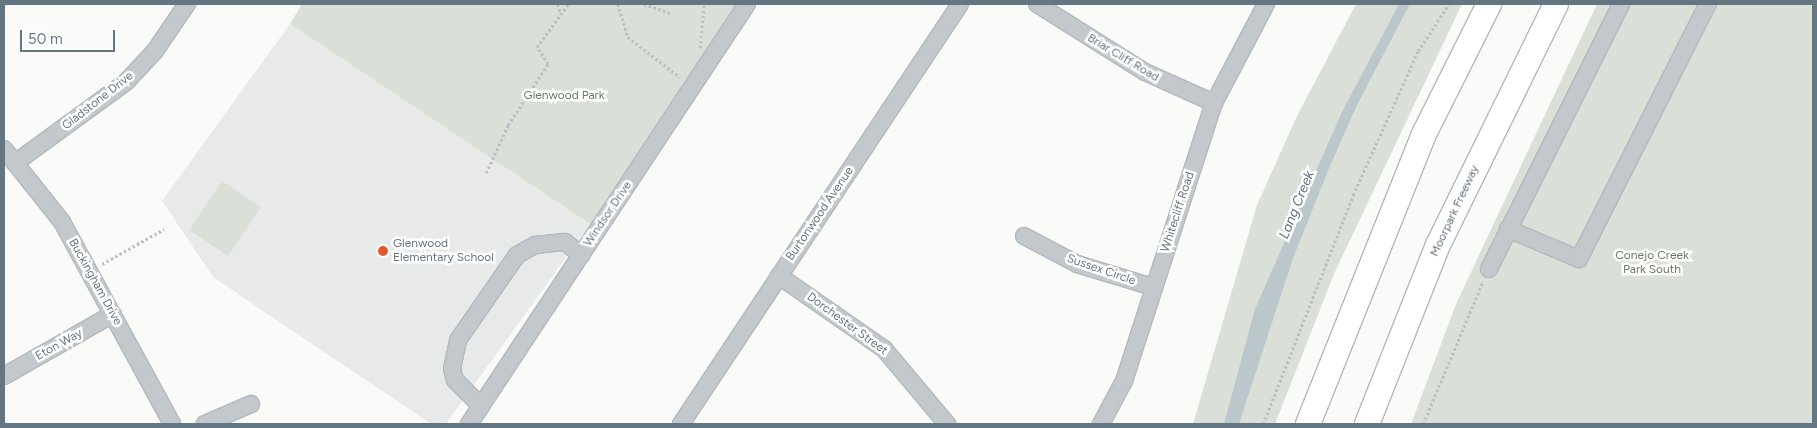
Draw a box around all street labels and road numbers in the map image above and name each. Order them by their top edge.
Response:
street label: Briar Cliff Road [1085,31,1161,85]
street label: Gladstone Drive [60,69,136,133]
street label: Moorpark Freeway [1428,163,1482,259]
street label: Burtonwood Avenue [783,164,857,264]
street label: Whitecliff Road [1158,170,1198,254]
street label: Windsor Drive [581,179,635,249]
street label: Buckingham Drive [65,236,125,328]
street label: Sussex Circle [1065,252,1137,288]
street label: Dorchester Street [804,290,890,358]
street label: Eton Way [33,326,85,364]

